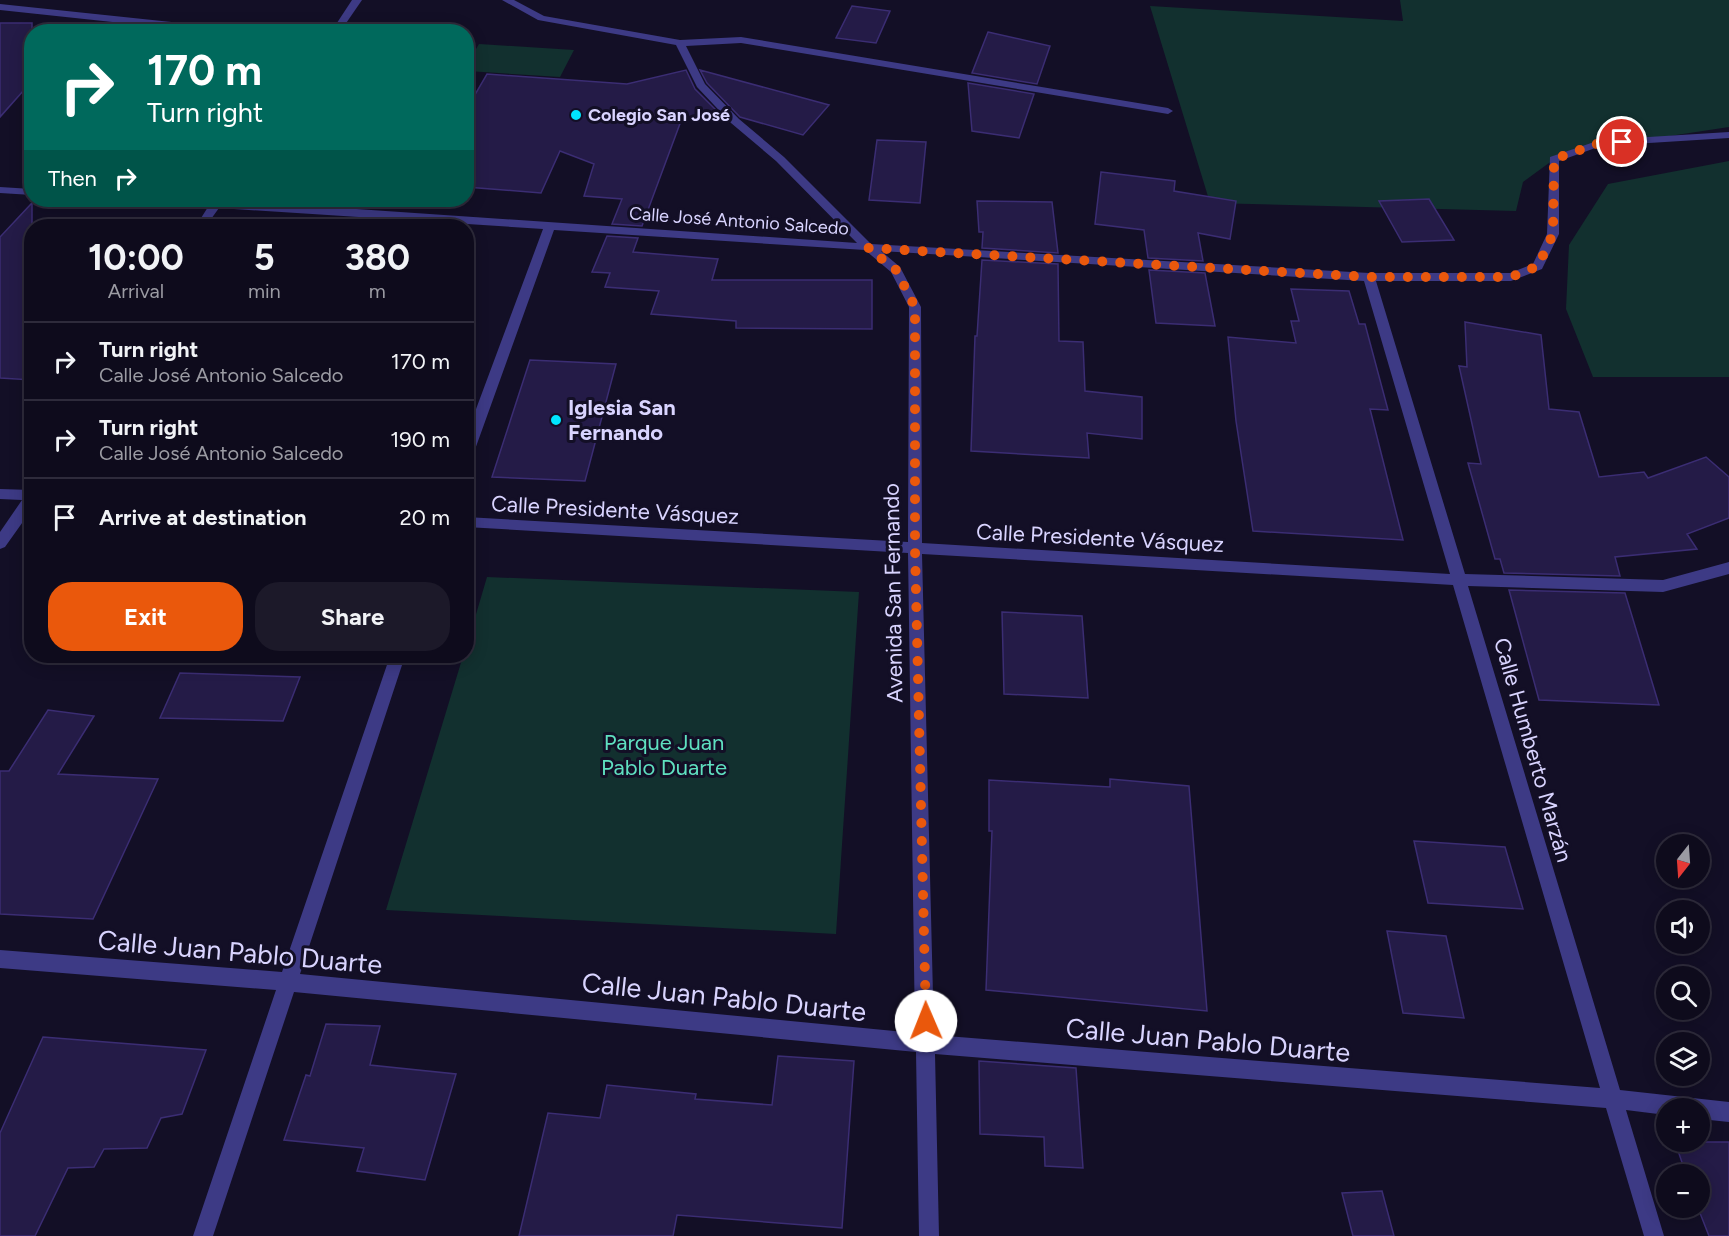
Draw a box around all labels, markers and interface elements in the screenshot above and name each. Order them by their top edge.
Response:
text: 170 m [147,45,262,96]
icon: right [48,48,126,126]
text: Turn right [147,96,263,129]
place label: Colegio San José [588,104,730,126]
marker: Colegio San José [569,108,583,122]
pin [1596,116,1647,167]
icon: arrive [1605,125,1638,158]
icon: right [109,162,142,195]
text: Then [48,165,97,192]
street label: Calle José Antonio Salcedo [628,202,850,240]
text: 10:00 [88,236,184,279]
text: 5 [254,236,275,279]
text: 380 [345,236,410,279]
text: Arrival [108,279,164,303]
text: min [248,279,281,303]
text: m [369,279,386,303]
text: Turn right [99,336,198,363]
icon: right [48,345,81,378]
text: 170 m [391,348,450,375]
text: Calle José Antonio Salcedo [99,363,343,387]
place label: Iglesia San Fernando [568,394,676,446]
marker: Iglesia San Fernando [549,413,563,427]
text: Turn right [99,414,198,441]
icon: right [48,423,81,456]
text: 190 m [390,426,450,453]
text: Calle José Antonio Salcedo [99,441,343,465]
street label: Avenida San Fernando [878,483,908,703]
street label: Calle Presidente Vásquez [490,490,740,530]
icon: arrive [48,501,81,534]
text: Arrive at destination [99,504,307,531]
text: 20 m [399,504,450,531]
street label: Calle Presidente Vásquez [975,518,1225,558]
button: Exit [48,582,243,651]
button: Share [255,582,450,651]
street label: Calle Humberto Marzán [1488,635,1578,865]
park label: Parque Juan Pablo Duarte [601,729,727,781]
north arrow [1656,834,1710,888]
map controls [1656,834,1710,1218]
button: sound [1656,900,1710,954]
street label: Calle Juan Pablo Duarte [96,923,384,981]
street label: Calle Juan Pablo Duarte [580,966,868,1028]
button: search [1656,966,1710,1020]
position arrow [894,989,958,1053]
street label: Calle Juan Pablo Duarte [1064,1011,1352,1069]
button: layers [1656,1032,1710,1086]
button: + [1656,1098,1710,1152]
button: − [1656,1164,1710,1218]

